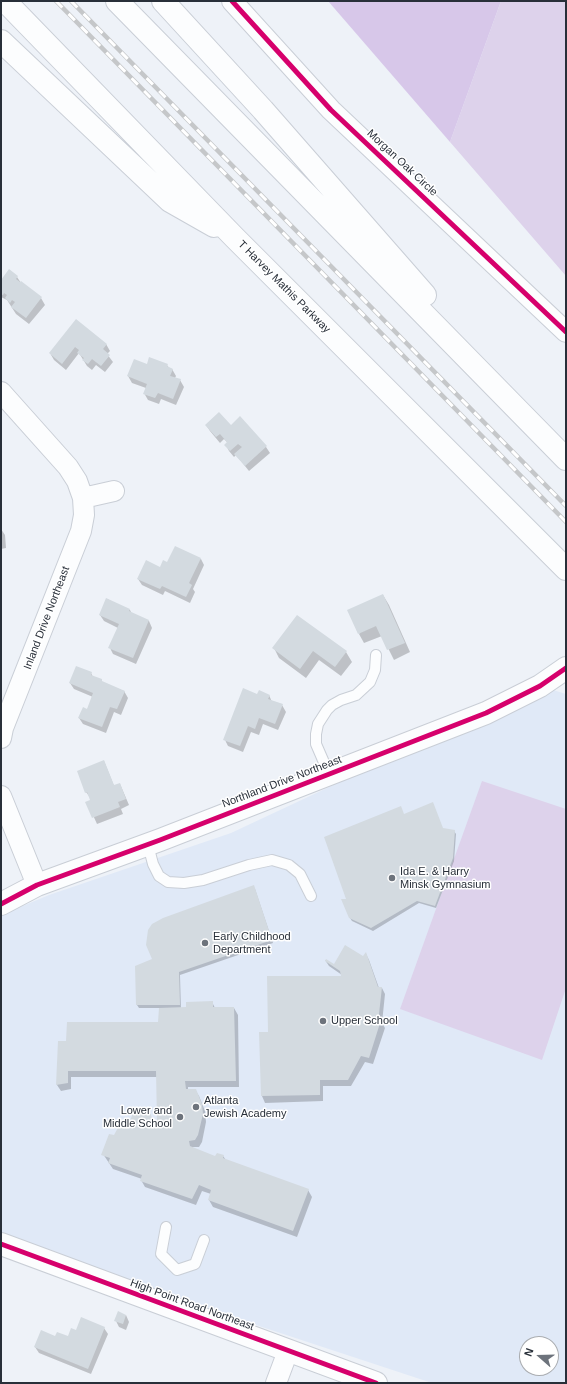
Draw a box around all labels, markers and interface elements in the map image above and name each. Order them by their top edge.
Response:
street label: Morgan Oak Circle [364,127,440,199]
street label: T Harvey Mathis Parkway [235,238,333,336]
street label: Inland Drive Northeast [21,565,73,671]
street label: Northland Drive Northeast [220,753,344,811]
place label: Ida E. & Harry Minsk Gymnasium [400,865,490,891]
marker: Ida E. & Harry Minsk Gymnasium [387,873,397,883]
place label: Early Childhood Department [213,930,291,956]
marker: Early Childhood Department [200,938,210,948]
place label: Upper School [331,1014,398,1028]
marker: Upper School [318,1016,328,1026]
place label: Atlanta Jewish Academy [204,1094,287,1120]
marker: Atlanta Jewish Academy [191,1102,201,1112]
place label: Lower and Middle School [103,1104,172,1130]
marker: Lower and Middle School [175,1112,185,1122]
street label: High Point Road Northeast [128,1276,256,1334]
north arrow [519,1336,559,1376]
text: N [522,1346,536,1358]

